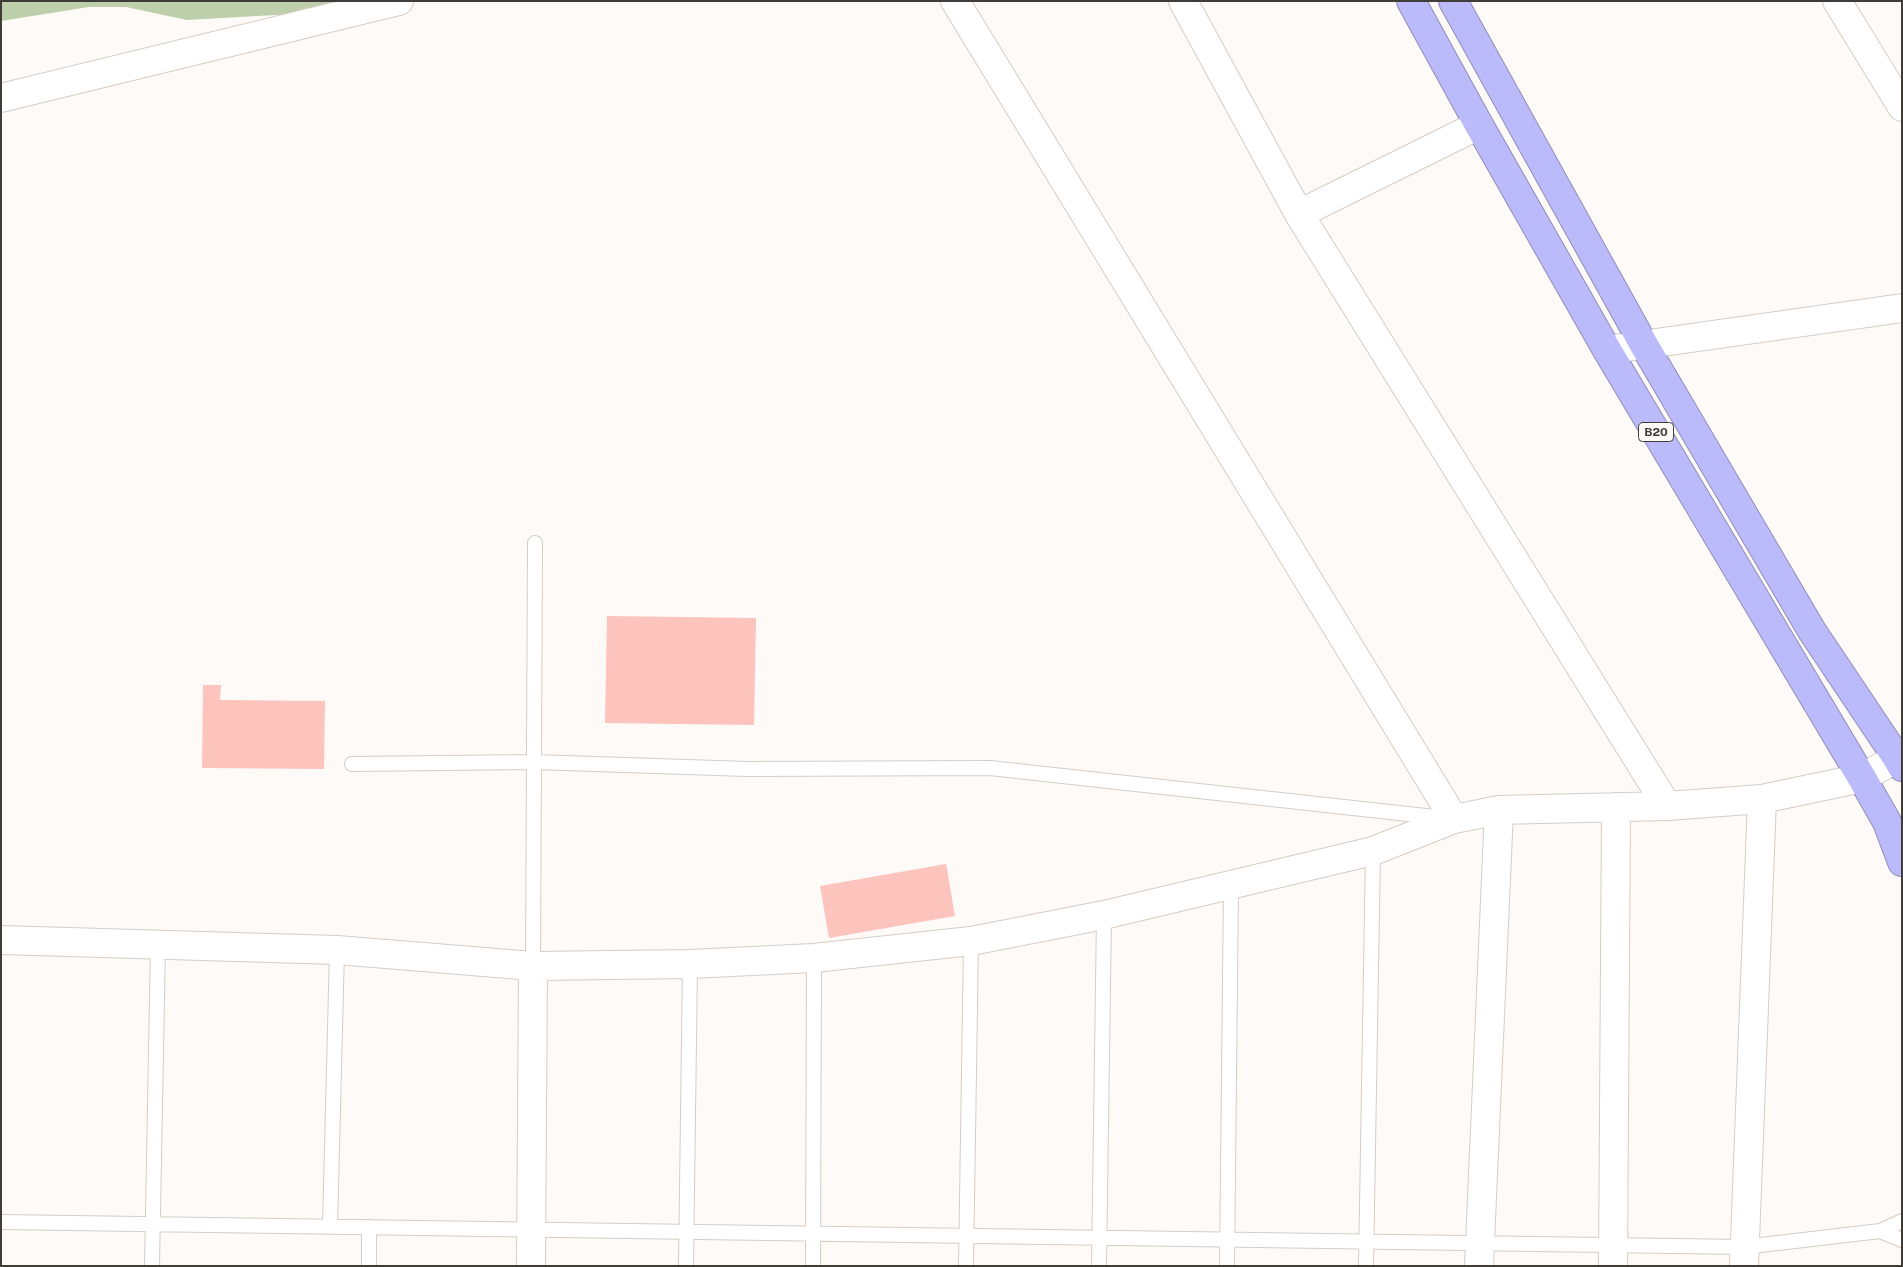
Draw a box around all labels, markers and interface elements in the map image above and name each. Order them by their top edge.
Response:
road number: B20 [1638,422,1674,442]

